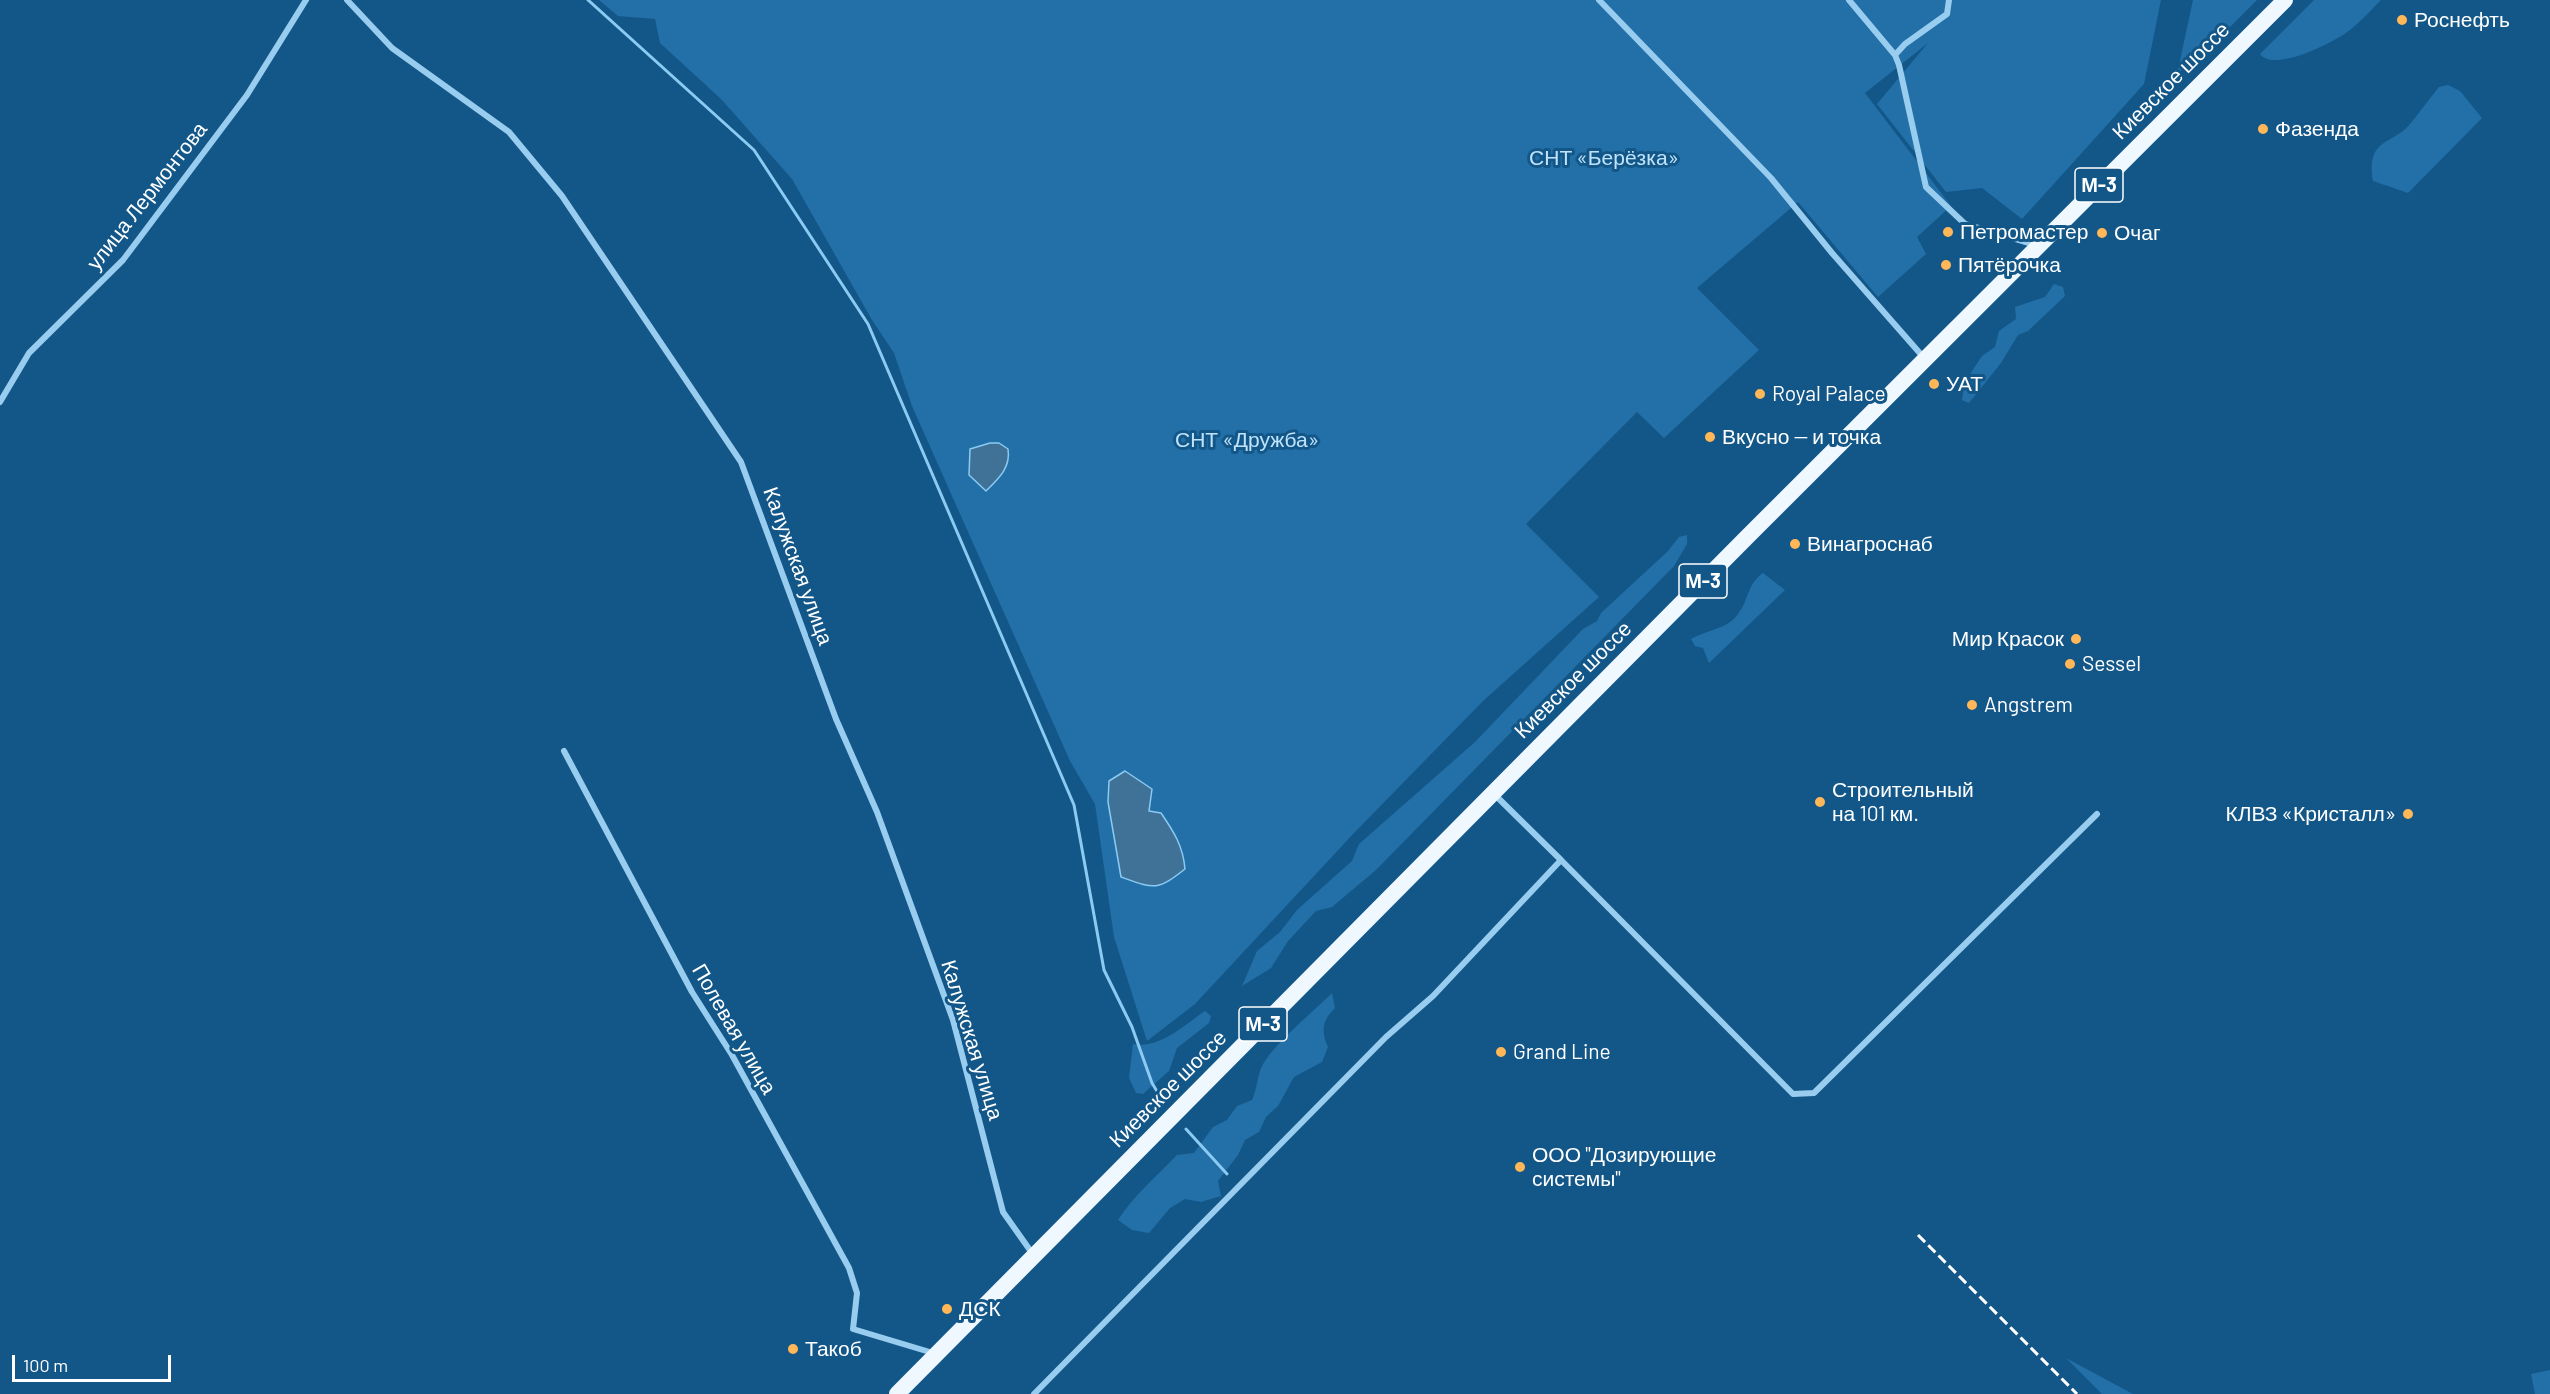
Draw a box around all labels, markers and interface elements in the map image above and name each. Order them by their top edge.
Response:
place label: Роснефть [2414,7,2510,33]
marker: Роснефть [2395,13,2409,27]
street label: Киевское шоссе [2107,17,2235,145]
place label: Фазенда [2275,116,2359,142]
street label: улица Лермонтова [82,117,212,275]
marker: Фазенда [2256,122,2270,136]
park label: СНТ «Берёзка» [1529,145,1679,171]
road number: М-3 [2075,168,2123,202]
place label: Петромастер [1960,219,2088,245]
place label: Очаг [2114,220,2161,246]
marker: Петромастер [1941,225,1955,239]
marker: Очаг [2095,226,2109,240]
place label: Пятёрочка [1958,252,2061,278]
marker: Пятёрочка [1939,258,1953,272]
place label: УАТ [1946,371,1983,397]
marker: УАТ [1927,377,1941,391]
place label: Royal Palace [1772,381,1886,407]
marker: Royal Palace [1753,387,1767,401]
place label: Вкусно — и точка [1722,424,1881,450]
park label: СНТ «Дружба» [1175,427,1319,453]
marker: Вкусно — и точка [1703,430,1717,444]
street label: Калужская улица [758,484,838,648]
place label: Винагроснаб [1807,531,1933,557]
marker: Винагроснаб [1788,537,1802,551]
road number: М-3 [1679,564,1727,598]
street label: Киевское шоссе [1509,616,1637,744]
place label: Мир Красок [1952,626,2064,652]
marker: Мир Красок [2069,632,2083,646]
place label: Sessel [2082,651,2141,677]
marker: Sessel [2063,657,2077,671]
place label: Angstrem [1984,692,2073,718]
marker: Angstrem [1965,698,1979,712]
place label: Строительный на 101 км. [1832,777,1974,827]
marker: Строительный на 101 км. [1813,795,1827,809]
place label: КЛВЗ «Кристалл» [2225,801,2396,827]
marker: КЛВЗ «Кристалл» [2401,807,2415,821]
street label: Калужская улица [936,957,1008,1123]
street label: Полевая улица [687,959,781,1099]
road number: М-3 [1239,1007,1287,1041]
street label: Киевское шоссе [1104,1025,1232,1153]
place label: Grand Line [1513,1039,1611,1065]
marker: Grand Line [1494,1045,1508,1059]
place label: ООО "Дозирующие системы" [1532,1142,1716,1192]
marker: ООО "Дозирующие системы" [1513,1160,1527,1174]
place label: ДСК [959,1296,1001,1322]
marker: ДСК [940,1302,954,1316]
place label: Такоб [805,1336,862,1362]
marker: Такоб [786,1342,800,1356]
scale bar [15,1343,174,1381]
text: 100 m [23,1354,68,1376]

